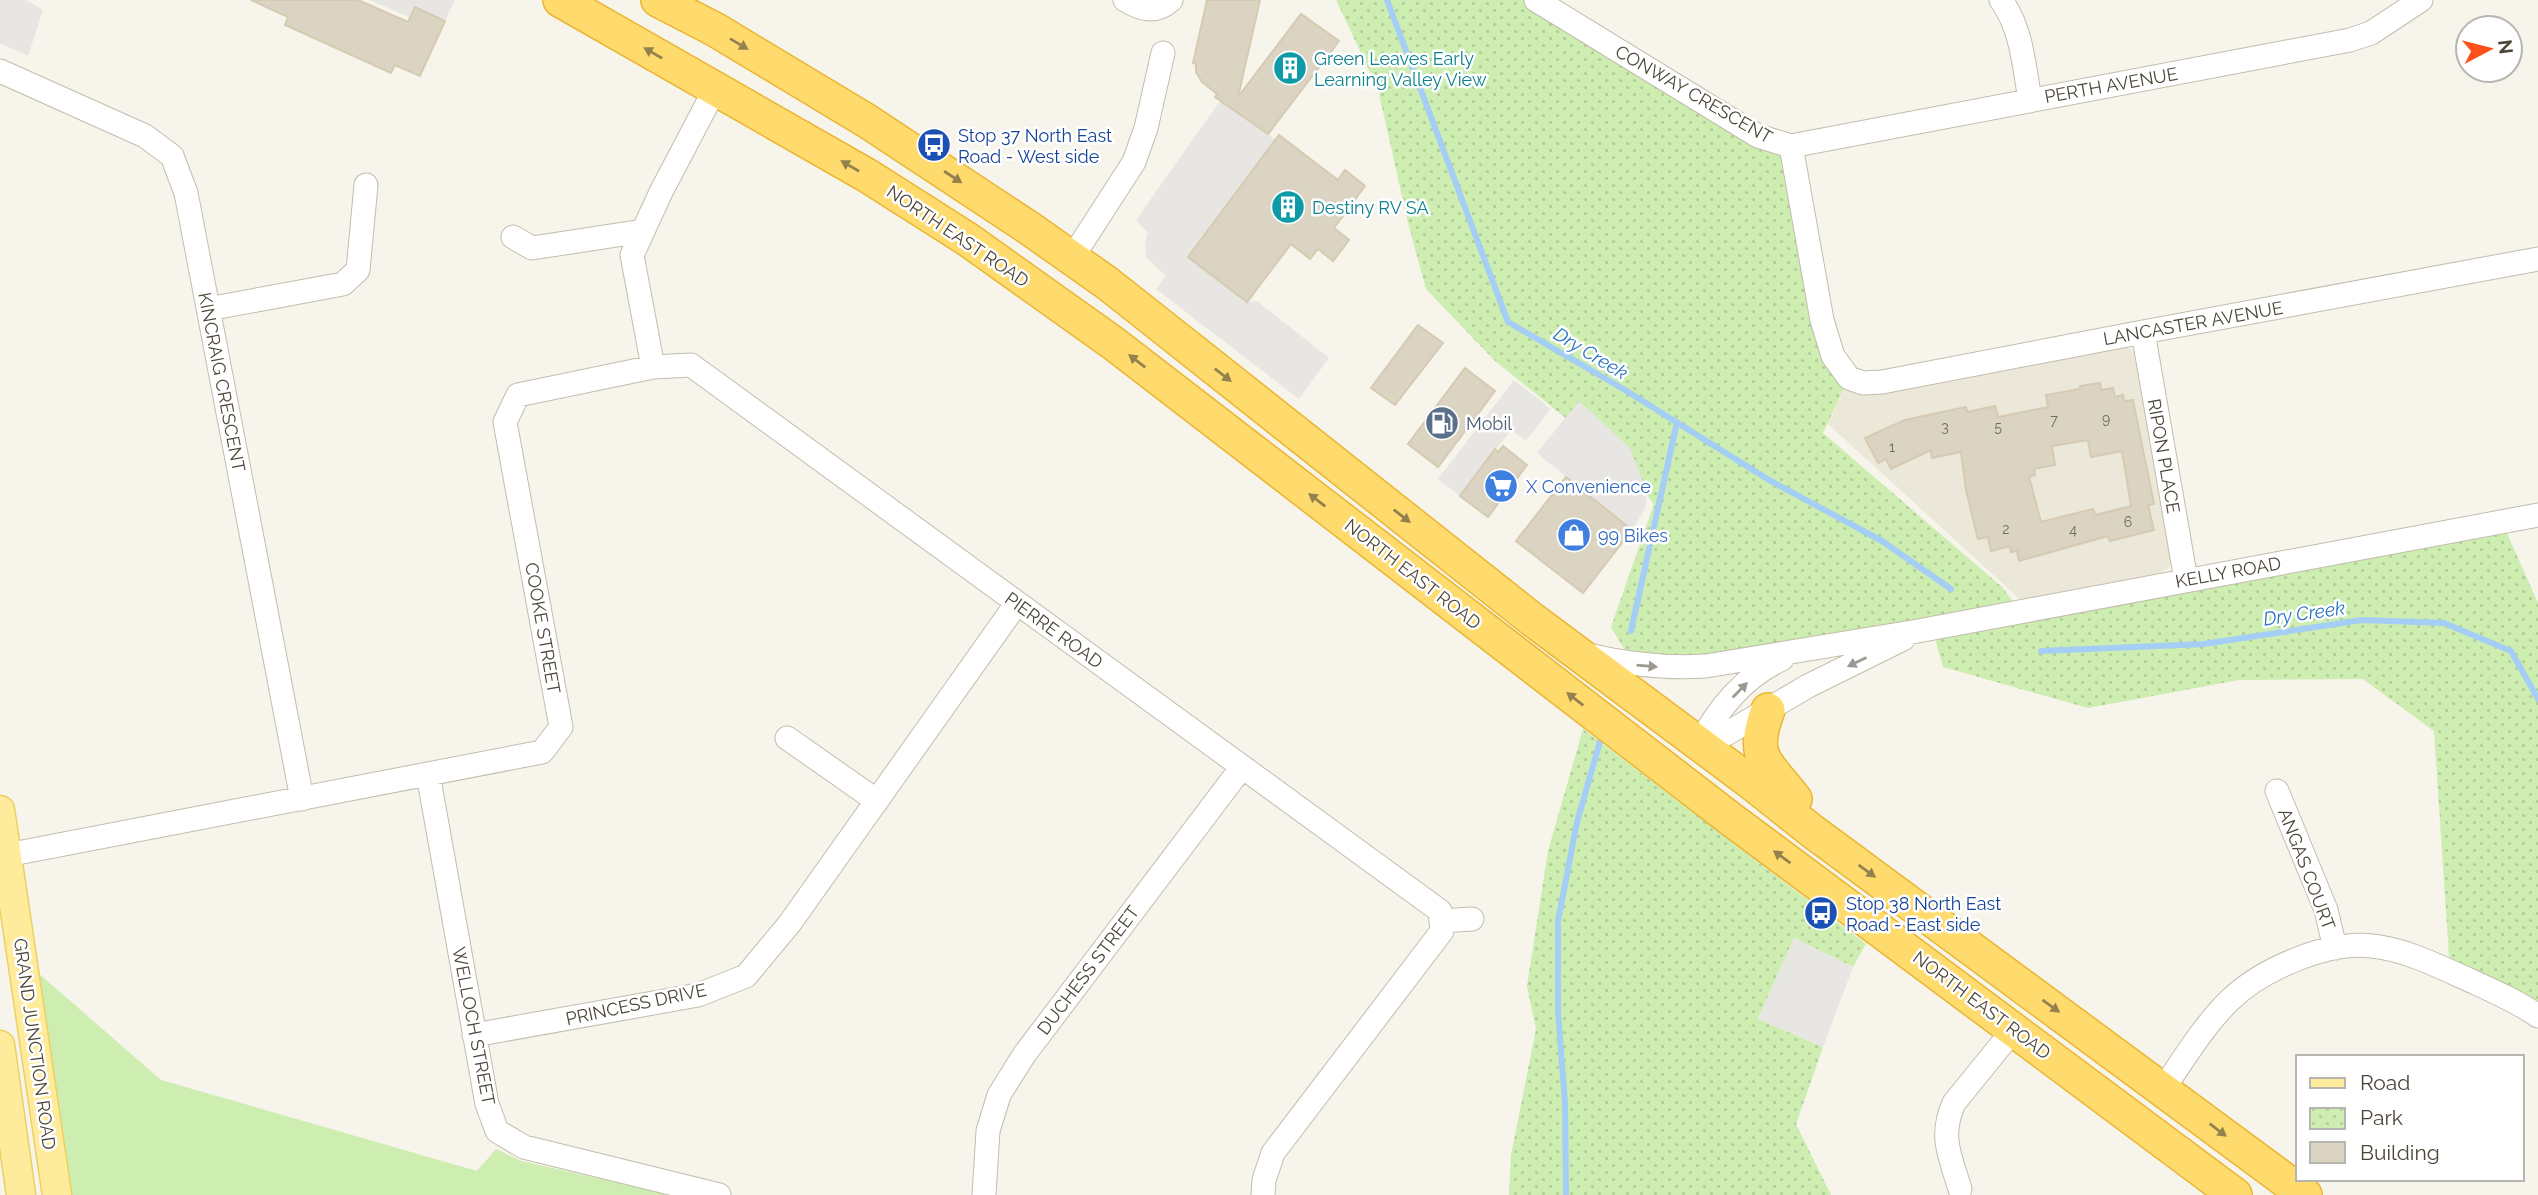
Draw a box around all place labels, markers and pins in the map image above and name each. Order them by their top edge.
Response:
place label: Green Leaves Early Learning Valley View [1314,48,1487,90]
building icon: Green Leaves Early Learning Valley View [1271,49,1309,87]
place label: Stop 37 North East Road - West side [958,125,1112,167]
bus stop icon: Stop 37 North East Road - West side [915,126,953,164]
building icon: Destiny RV SA [1269,188,1307,226]
place label: Destiny RV SA [1312,197,1429,218]
fuel station icon: Mobil [1423,404,1461,442]
place label: Mobil [1466,413,1512,434]
supermarket icon: X Convenience [1482,467,1520,505]
place label: X Convenience [1526,476,1651,497]
shop icon: 99 Bikes [1555,516,1593,554]
place label: 99 Bikes [1598,525,1668,546]
place label: Stop 38 North East Road - East side [1846,893,2001,935]
bus stop icon: Stop 38 North East Road - East side [1802,894,1840,932]

